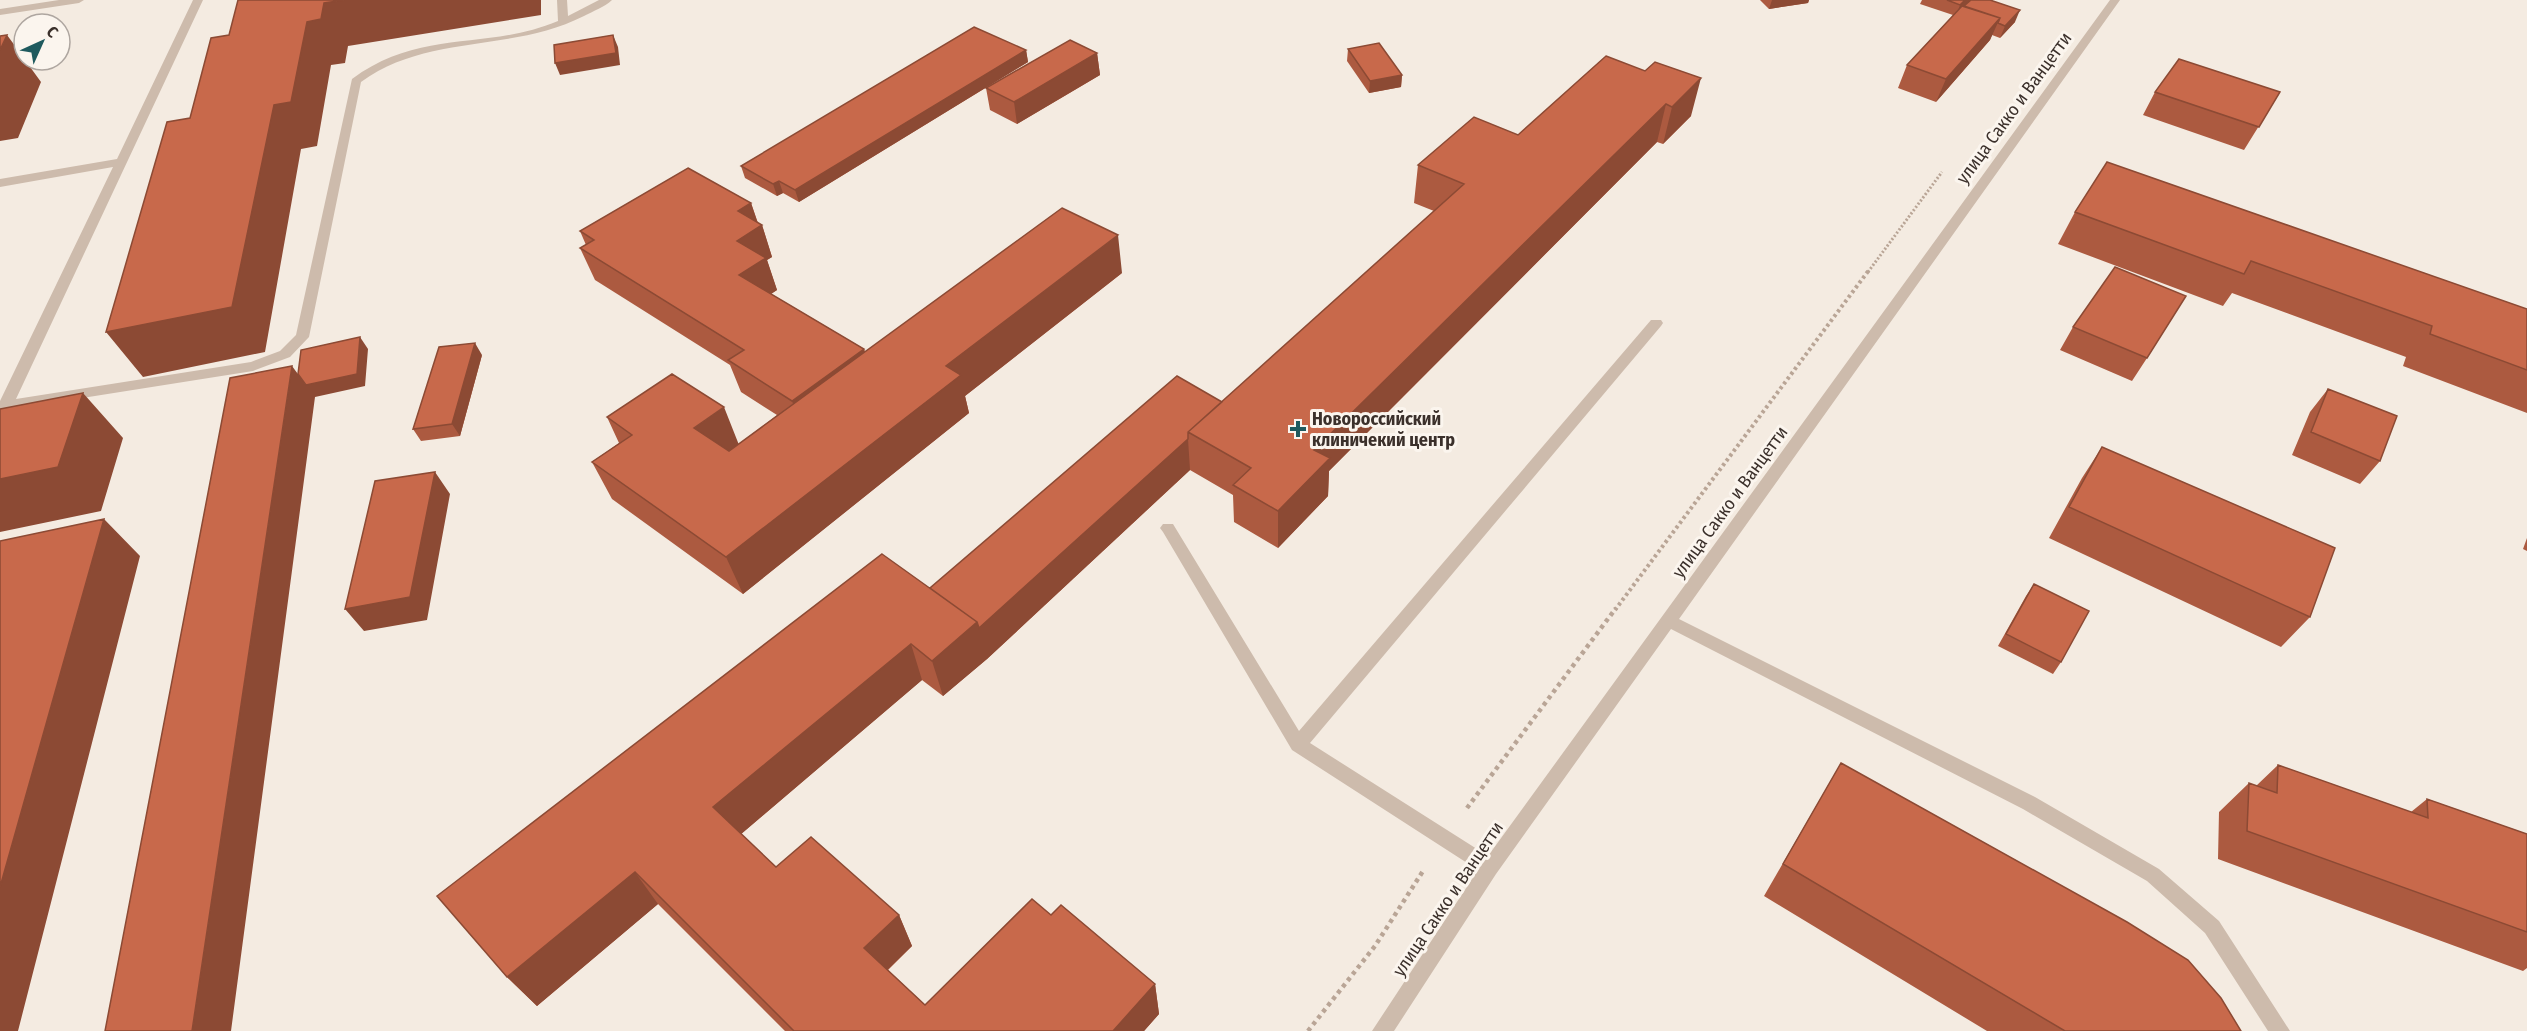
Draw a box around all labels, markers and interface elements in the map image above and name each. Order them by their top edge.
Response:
north arrow [12,12,72,72]
text: С [43,22,62,42]
street label: улица Сакко и Ванцетти [1952,28,2076,188]
place label: Новороссийский клиничекий центр [1312,408,1455,451]
marker: Новороссийский клиничекий центр [1289,420,1307,438]
street label: улица Сакко и Ванцетти [1668,422,1792,582]
street label: улица Сакко и Ванцетти [1388,817,1508,981]

